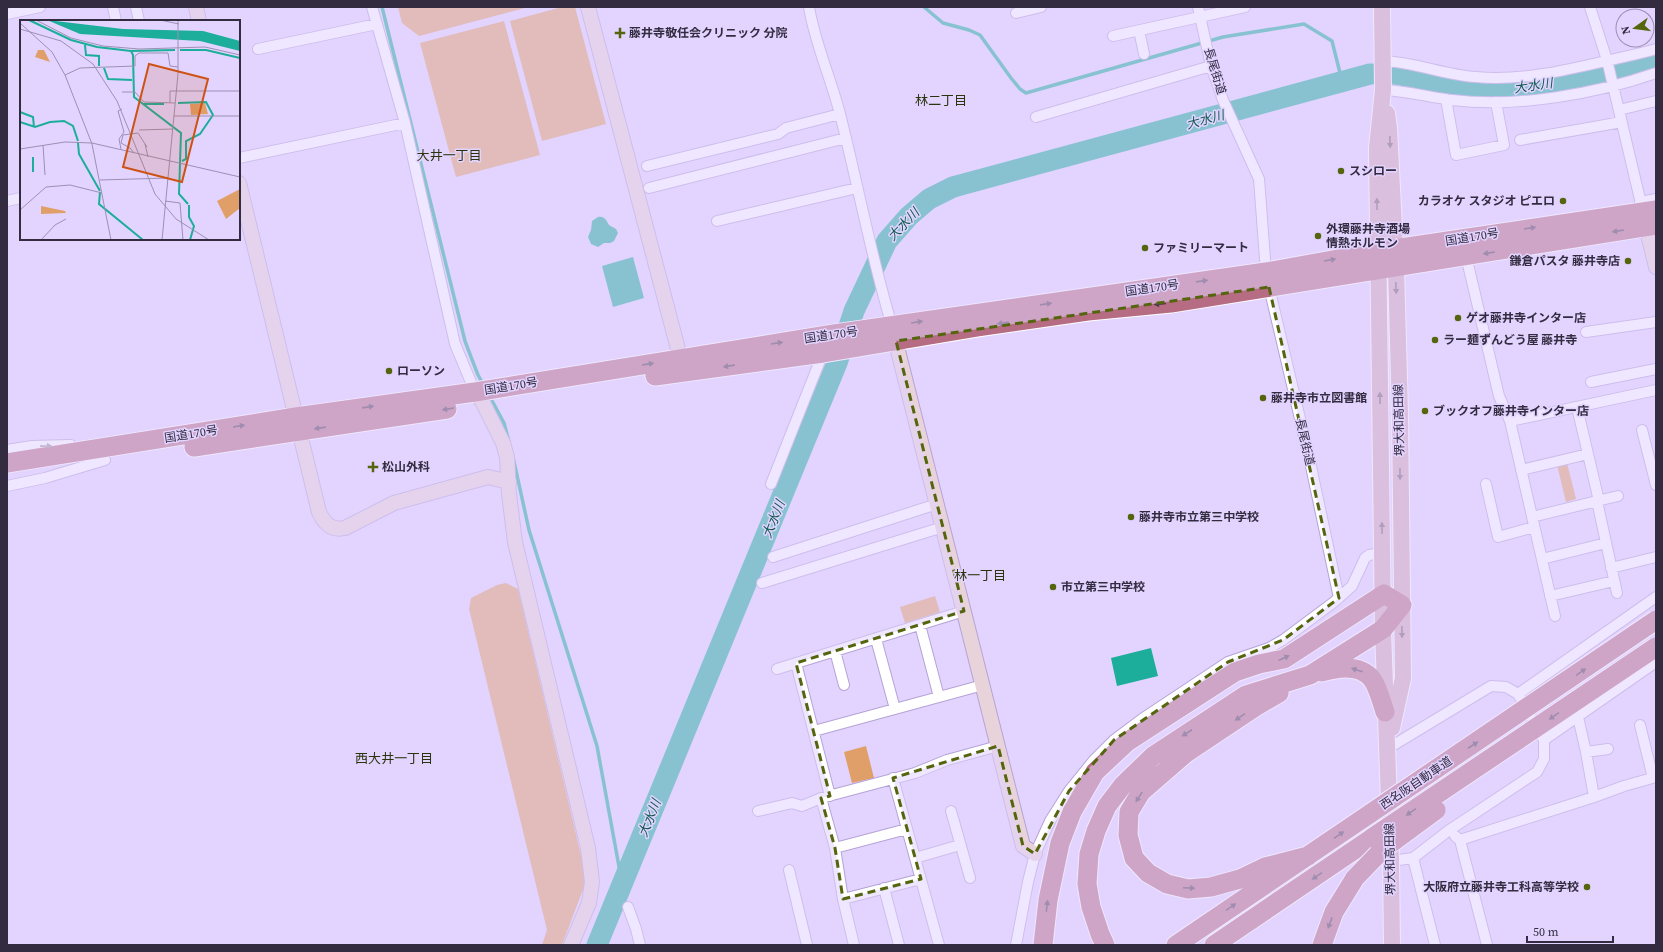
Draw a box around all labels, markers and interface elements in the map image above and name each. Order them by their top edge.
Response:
north arrow [1615,8,1655,48]
inset map [20,20,240,240]
place label: 藤井寺敬任会クリニック 分院 [629,25,788,41]
text: N [1618,25,1634,36]
marker: 藤井寺敬任会クリニック 分院 [614,27,626,39]
street label: 長尾街道 [1200,46,1230,96]
water label: 大水川 [1513,74,1556,97]
district label: 林二丁目 [915,92,967,109]
water label: 大水川 [1184,106,1228,133]
one-way arrow [1386,136,1393,148]
district label: 大井一丁目 [416,147,482,164]
place label: スシロー [1349,163,1397,179]
marker: スシロー [1336,166,1346,176]
place label: カラオケ スタジオ ピエロ [1418,193,1555,209]
marker: カラオケ スタジオ ピエロ [1558,196,1568,206]
one-way arrow [1374,197,1380,210]
water label: 大水川 [884,203,924,244]
place label: 外環藤井寺酒場 情熱ホルモン [1326,221,1410,251]
street label: 国道170号 [1444,225,1500,249]
one-way arrow [1524,225,1536,231]
one-way arrow [1611,229,1624,235]
marker: 外環藤井寺酒場 情熱ホルモン [1313,231,1323,241]
place label: ファミリーマート [1153,240,1249,256]
marker: ファミリーマート [1140,243,1150,253]
one-way arrow [1483,250,1495,256]
place label: 鎌倉パスタ 藤井寺店 [1509,253,1620,269]
marker: 鎌倉パスタ 藤井寺店 [1623,256,1633,266]
one-way arrow [1324,257,1337,263]
street label: 国道170号 [1124,276,1180,300]
one-way arrow [1196,278,1208,284]
one-way arrow [1393,282,1399,295]
one-way arrow [1154,300,1166,307]
one-way arrow [1040,301,1052,307]
place label: ゲオ藤井寺インター店 [1466,310,1586,326]
marker: ゲオ藤井寺インター店 [1453,313,1463,323]
one-way arrow [911,319,923,325]
one-way arrow [997,320,1009,326]
street label: 国道170号 [803,323,859,347]
place label: ラー麺ずんどう屋 藤井寺 [1443,332,1577,348]
marker: ラー麺ずんどう屋 藤井寺 [1430,335,1440,345]
one-way arrow [771,340,783,346]
one-way arrow [642,361,655,367]
place label: ローソン [397,363,445,379]
one-way arrow [723,363,735,369]
marker: ローソン [384,366,394,376]
street label: 国道170号 [483,374,539,398]
street label: 堺大和高田線 [1390,384,1408,456]
place label: 藤井寺市立図書館 [1271,390,1367,406]
one-way arrow [1377,391,1383,404]
marker: 藤井寺市立図書館 [1258,393,1268,403]
place label: ブックオフ藤井寺インター店 [1433,403,1589,419]
one-way arrow [362,404,374,410]
one-way arrow [442,406,454,412]
marker: ブックオフ藤井寺インター店 [1420,406,1430,416]
street label: 長尾街道 [1292,417,1318,467]
street label: 国道170号 [163,422,219,446]
one-way arrow [233,423,245,429]
one-way arrow [314,425,326,431]
one-way arrow [40,442,52,449]
place label: 松山外科 [382,459,430,475]
marker: 松山外科 [367,461,379,473]
one-way arrow [1397,468,1403,481]
water label: 大水川 [758,496,789,540]
place label: 藤井寺市立第三中学校 [1139,509,1259,525]
marker: 藤井寺市立第三中学校 [1126,512,1136,522]
one-way arrow [1379,521,1385,534]
district label: 林一丁目 [954,567,1006,584]
place label: 市立第三中学校 [1061,579,1145,595]
marker: 市立第三中学校 [1048,582,1058,592]
one-way arrow [1399,626,1405,639]
one-way arrow [1278,655,1290,661]
one-way arrow [1351,667,1363,673]
one-way arrow [1576,668,1586,676]
one-way arrow [1549,712,1559,720]
one-way arrow [1235,713,1245,721]
one-way arrow [1181,730,1193,737]
one-way arrow [1467,741,1479,748]
district label: 西大井一丁目 [355,750,433,767]
street label: 西名阪自動車道 [1377,753,1455,813]
one-way arrow [1135,791,1142,803]
water label: 大水川 [634,795,665,839]
one-way arrow [1406,808,1416,816]
street label: 堺大和高田線 [1381,823,1399,895]
one-way arrow [1334,831,1344,839]
one-way arrow [1311,872,1322,880]
place label: 大阪府立藤井寺工科高等学校 [1423,879,1579,895]
marker: 大阪府立藤井寺工科高等学校 [1582,882,1592,892]
one-way arrow [1183,885,1195,892]
one-way arrow [1044,900,1051,912]
one-way arrow [1225,904,1237,911]
one-way arrow [1327,917,1333,929]
scale bar [1527,918,1613,944]
text: 50 m [1533,924,1559,940]

